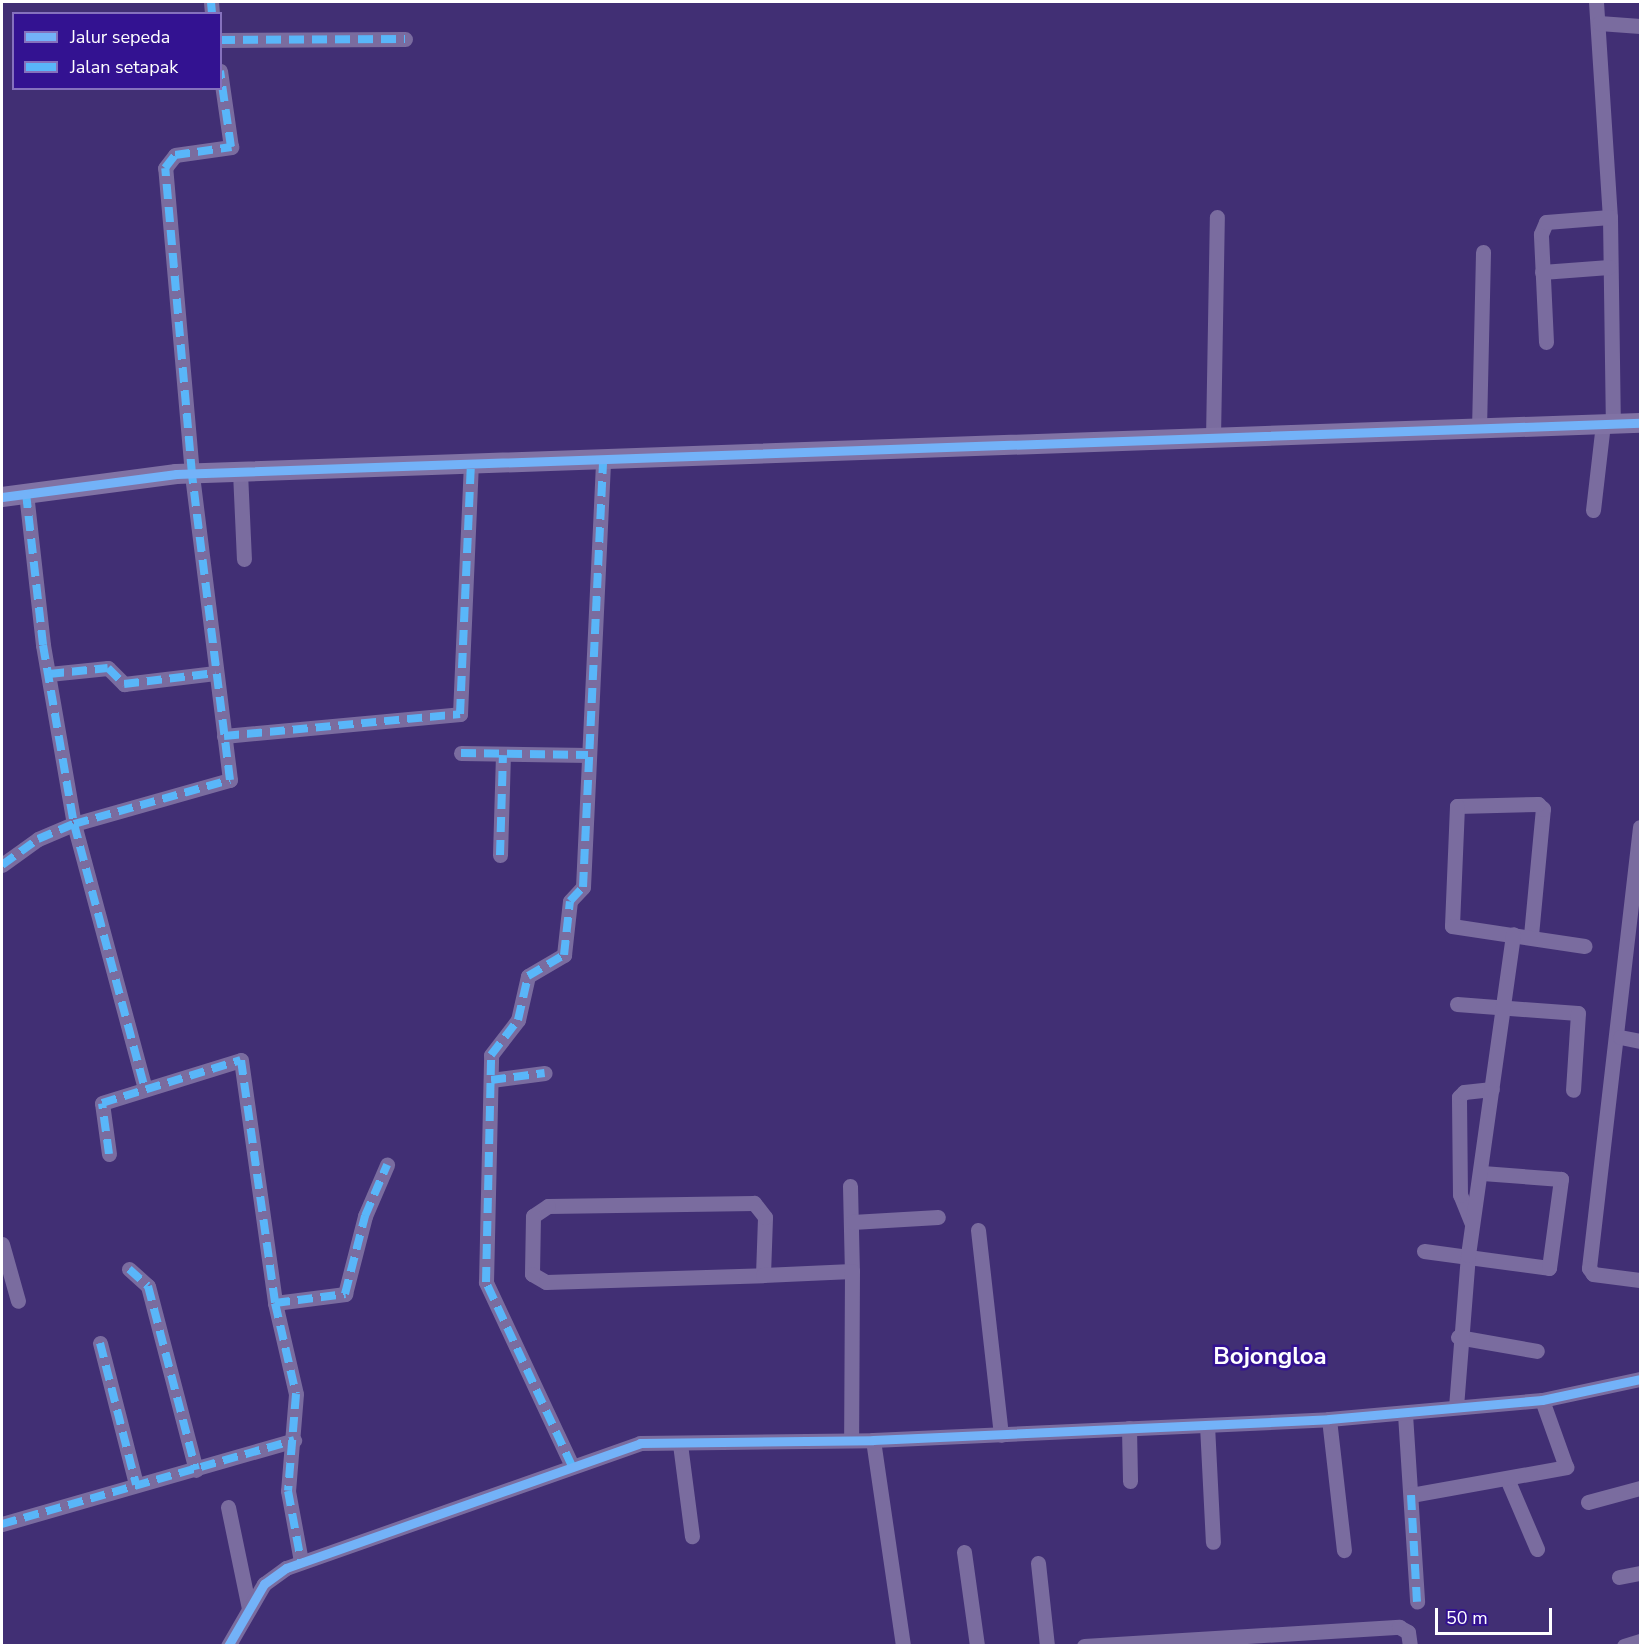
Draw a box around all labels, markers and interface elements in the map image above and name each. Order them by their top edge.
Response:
legend [12,12,222,90]
text: Jalur sepeda [70,25,170,49]
text: Jalan setapak [70,55,178,79]
district label: Bojongloa [1213,1343,1327,1371]
scale bar [1438,1596,1555,1634]
text: 50 m [1446,1606,1488,1630]

